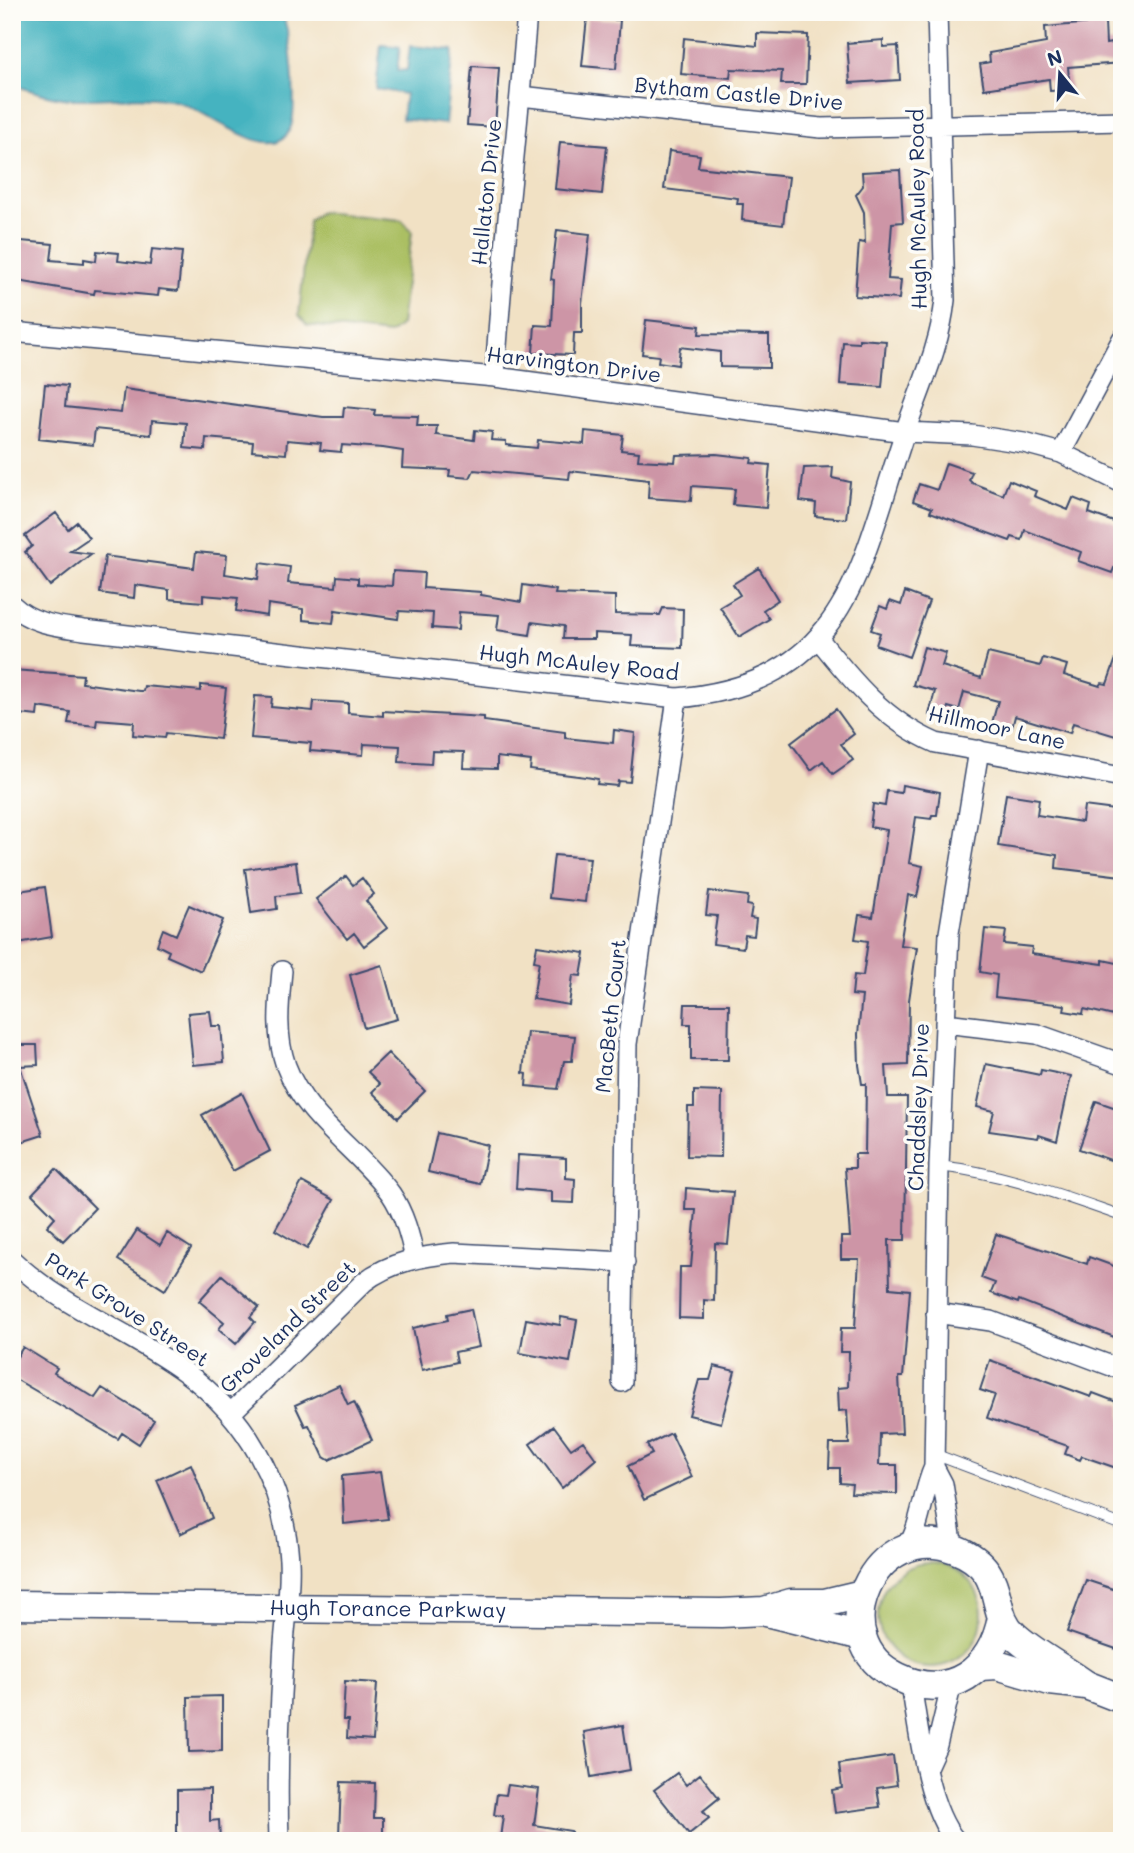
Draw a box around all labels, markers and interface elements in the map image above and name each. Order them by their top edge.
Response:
north arrow [1026,38,1096,108]
text: N [1044,43,1065,71]
street label: Bytham Castle Drive [634,70,845,115]
street label: Hugh McAuley Road [901,109,932,310]
street label: Hallaton Drive [464,117,507,266]
street label: Harvington Drive [485,339,663,388]
street label: Hugh McAuley Road [478,638,680,685]
street label: Hillmoor Lane [926,699,1068,754]
street label: MacBeth Court [588,937,631,1094]
street label: Chaddsley Drive [901,1022,934,1191]
street label: Park Grove Street [41,1246,215,1372]
street label: Groveland Street [213,1254,361,1398]
street label: Hugh Torance Parkway [269,1593,507,1623]

